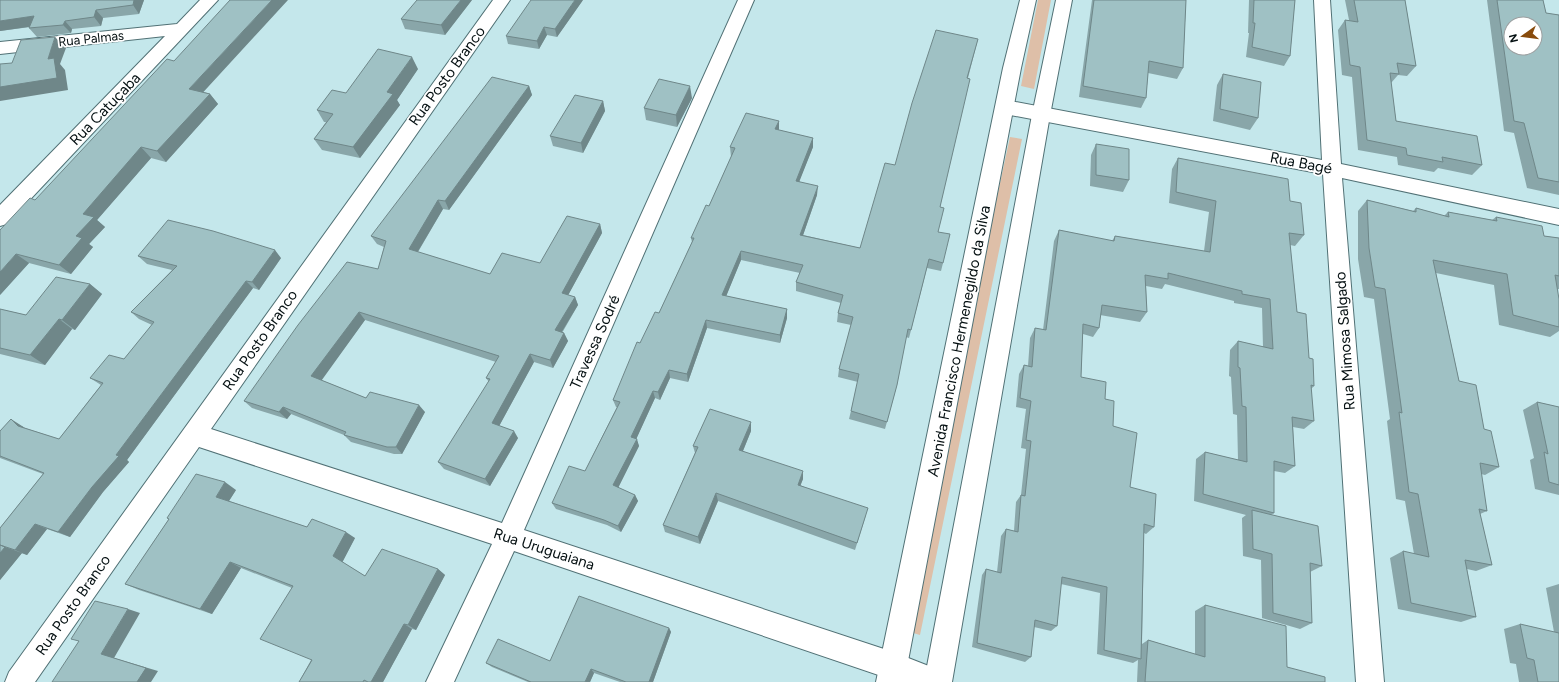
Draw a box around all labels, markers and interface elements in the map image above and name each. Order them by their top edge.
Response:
north arrow [1503,16,1543,56]
street label: Rua Posto Branco [405,23,489,129]
street label: Rua Palmas [58,28,125,49]
text: N [1506,33,1521,44]
street label: Rua Catuçaba [66,69,144,149]
street label: Rua Bagé [1268,148,1334,178]
street label: Avenida Francisco Hermenegildo da Silva [924,204,994,478]
street label: Rua Mimosa Salgado [1331,271,1359,411]
street label: Rua Posto Branco [219,286,302,394]
street label: Travessa Sodré [566,292,624,392]
street label: Rua Uruguaiana [491,524,597,574]
street label: Rua Posto Branco [32,551,115,659]

